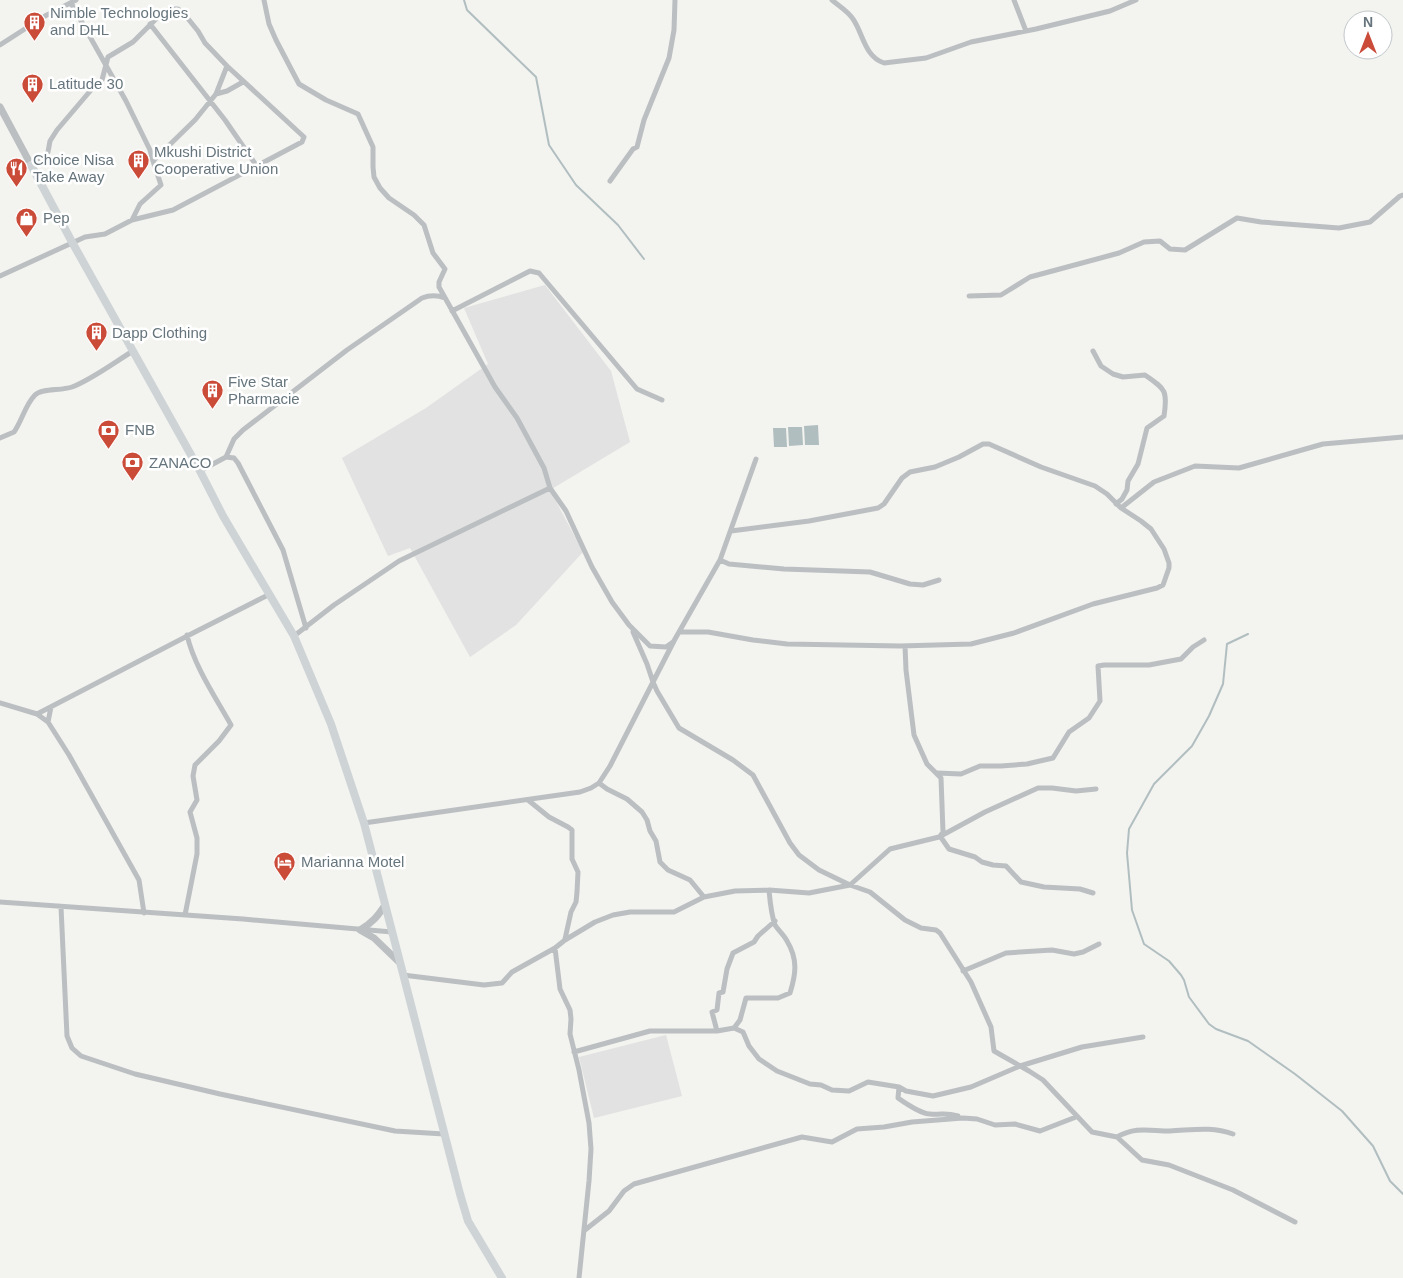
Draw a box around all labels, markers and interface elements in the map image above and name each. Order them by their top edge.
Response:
place label: Nimble Technologies and DHL [50,4,188,38]
building icon: Nimble Technologies and DHL [22,10,46,41]
north arrow [1343,10,1393,60]
text: N [1363,14,1373,30]
building icon: Latitude 30 [21,72,45,103]
place label: Latitude 30 [49,75,123,92]
place label: Mkushi District Cooperative Union [154,143,278,177]
building icon: Mkushi District Cooperative Union [126,149,150,180]
place label: Choice Nisa Take Away [33,151,115,185]
restaurant icon: Choice Nisa Take Away [5,157,29,188]
shop icon: Pep [15,206,39,237]
place label: Pep [43,209,70,226]
building icon: Dapp Clothing [84,321,108,352]
place label: Dapp Clothing [112,324,207,341]
place label: Five Star Pharmacie [228,373,300,407]
building icon: Five Star Pharmacie [200,379,224,410]
bank icon: FNB [97,418,121,449]
place label: FNB [125,421,155,438]
bank icon: ZANACO [121,451,145,482]
place label: ZANACO [149,454,212,471]
hotel icon: Marianna Motel [273,850,297,881]
place label: Marianna Motel [301,853,404,870]

